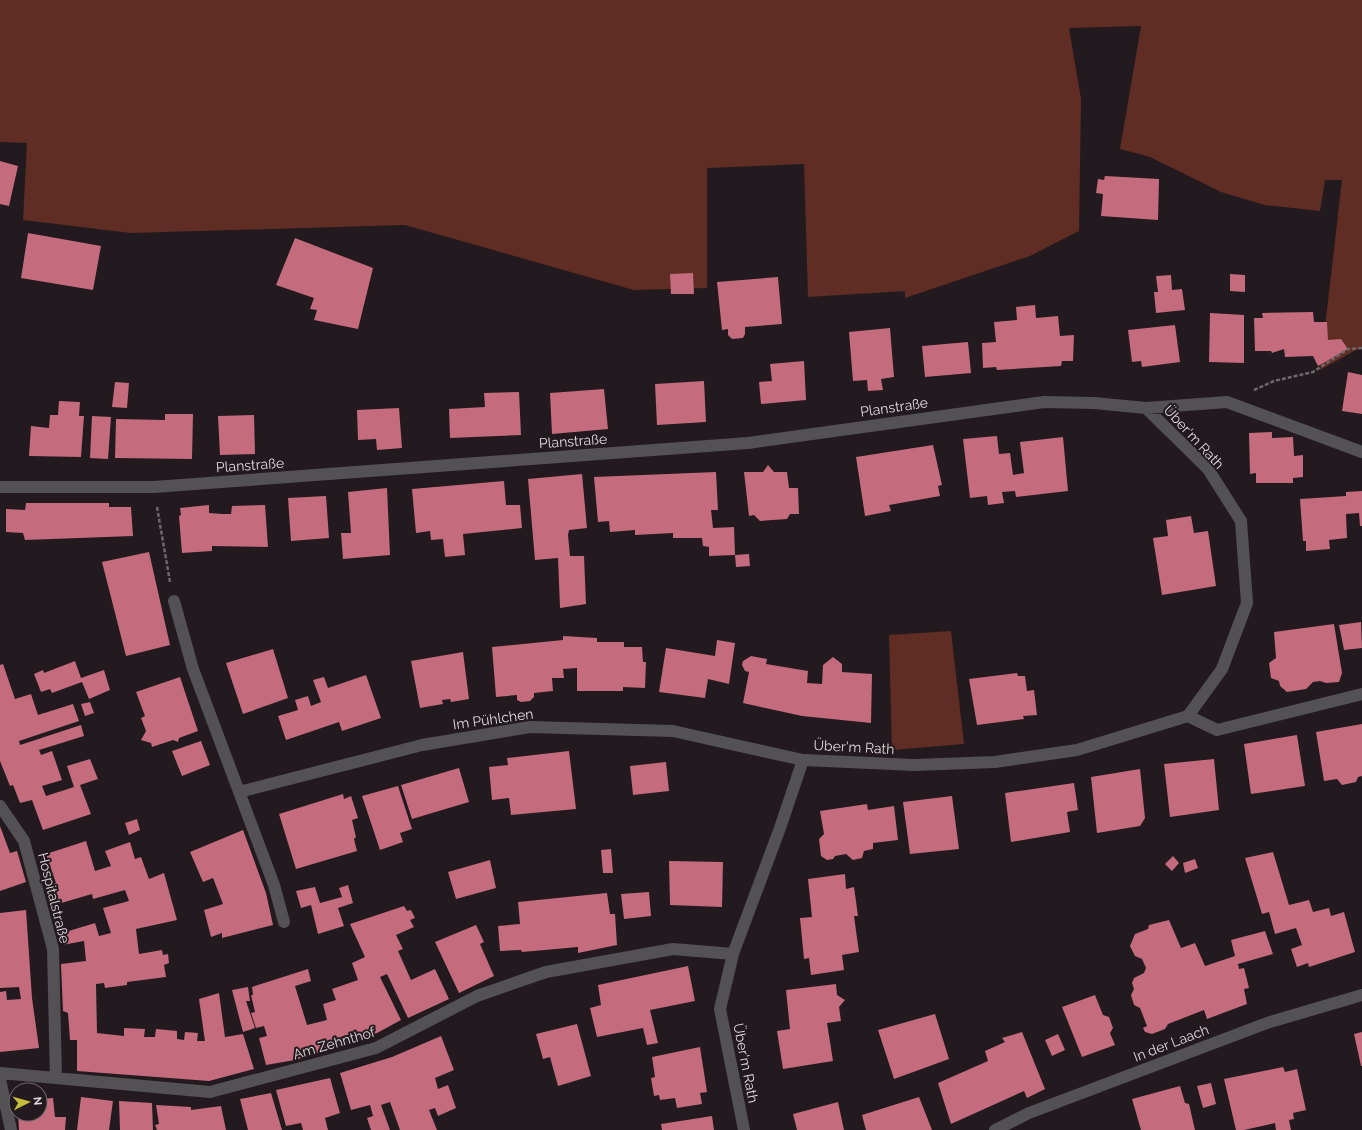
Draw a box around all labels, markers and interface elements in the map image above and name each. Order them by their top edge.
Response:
street label: Planstraße [859,394,929,420]
street label: Über'm Rath [1161,401,1229,472]
street label: Planstraße [538,431,608,451]
street label: Planstraße [215,455,285,475]
street label: Im Pühlchen [452,705,534,733]
street label: Über'm Rath [813,735,895,757]
street label: Hospitalstraße [35,851,73,945]
street label: Über'm Rath [730,1021,764,1104]
street label: In der Laach [1131,1021,1211,1065]
street label: Am Zehnthof [291,1023,378,1062]
north arrow [8,1082,48,1122]
text: N [31,1096,44,1106]

